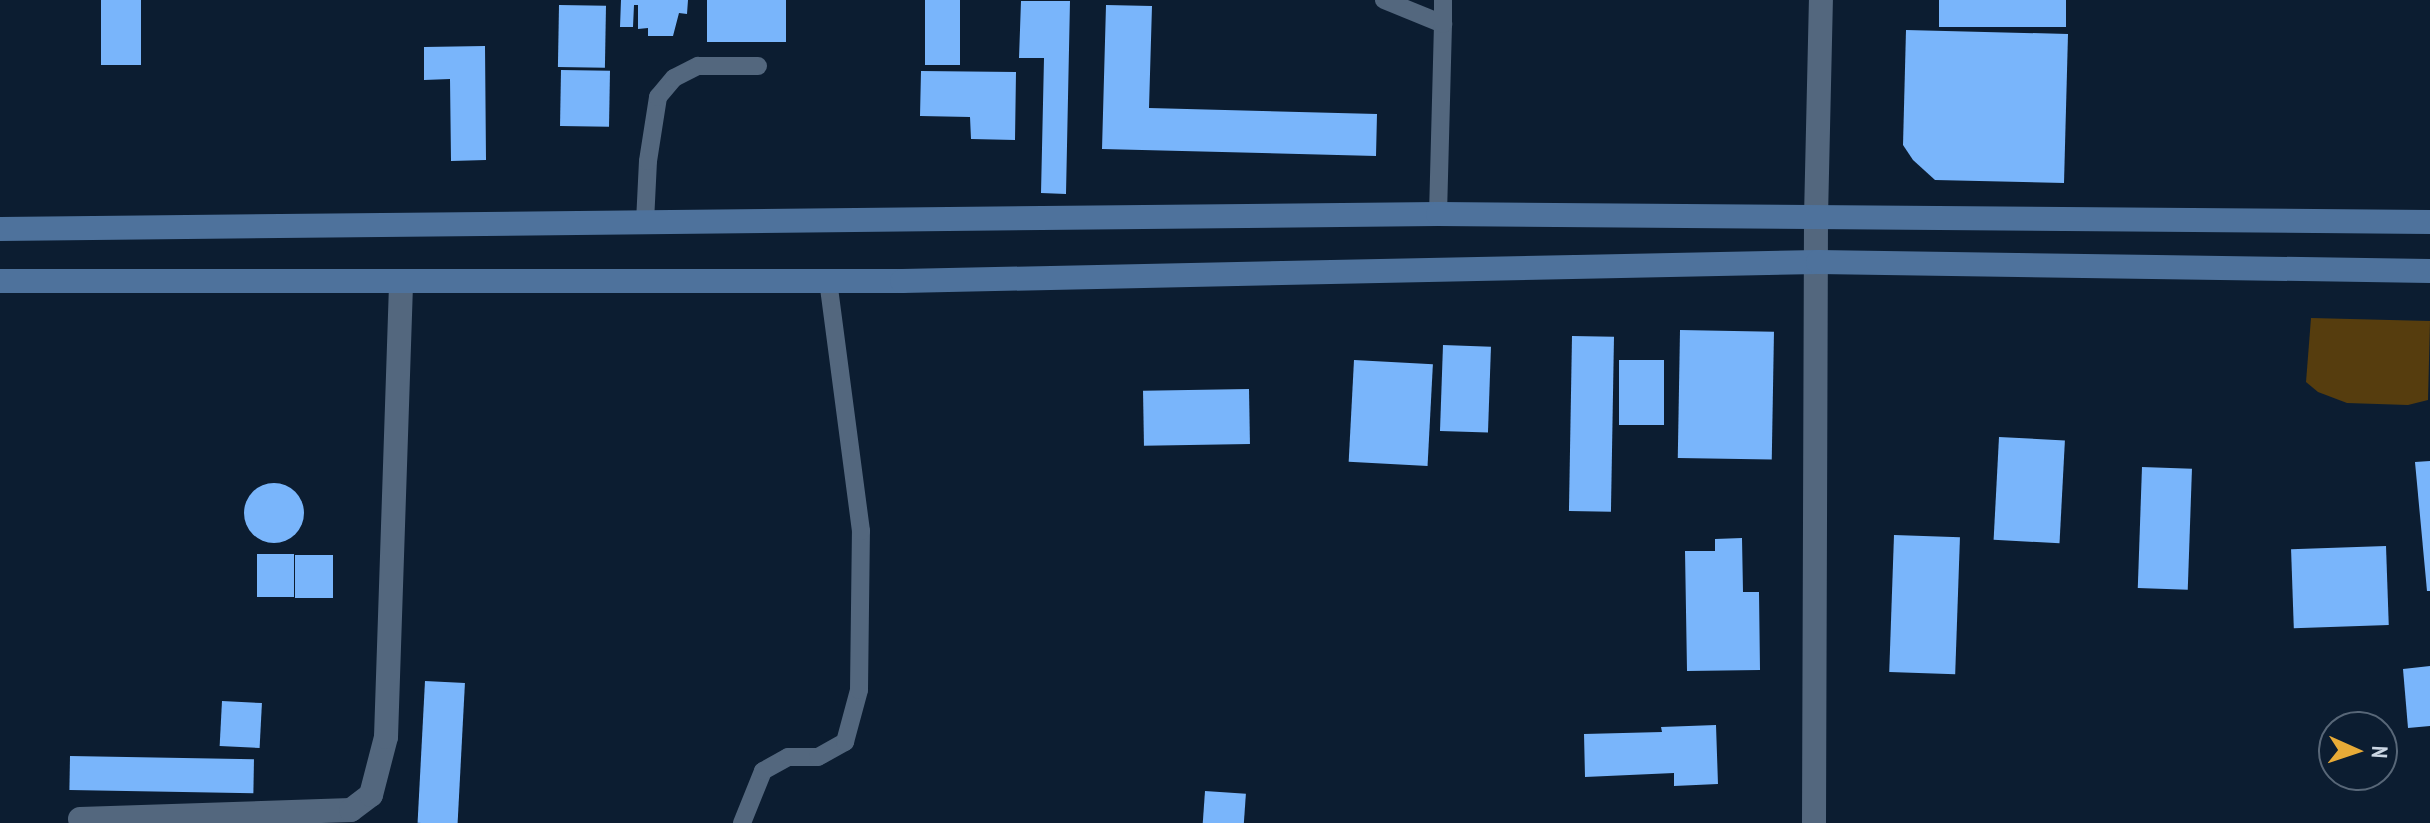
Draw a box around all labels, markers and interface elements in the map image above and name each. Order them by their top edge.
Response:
north arrow [2318,711,2398,791]
text: N [2366,745,2394,759]

